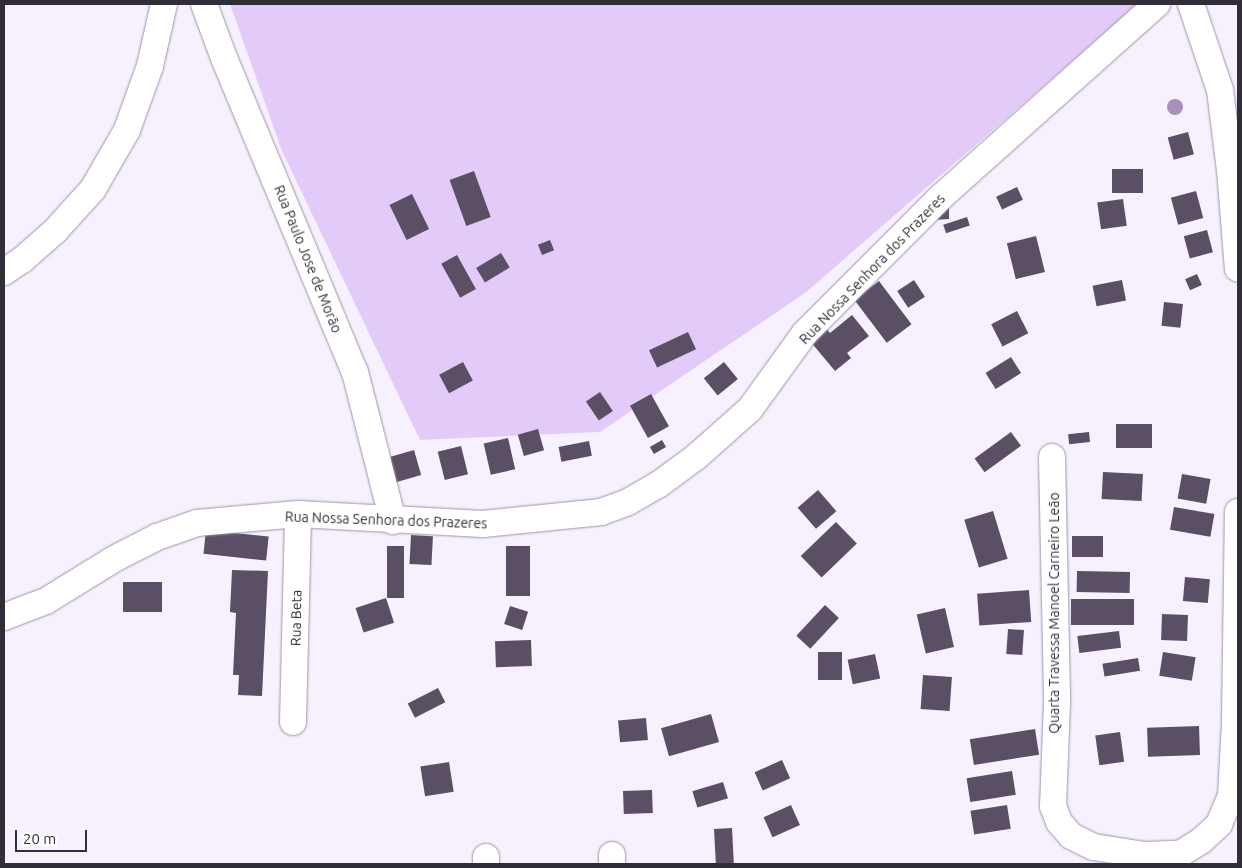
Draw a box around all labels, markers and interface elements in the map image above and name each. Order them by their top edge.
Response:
street label: Rua Paulo Jose de Morão [271,183,345,335]
street label: Rua Nossa Senhora dos Prazeres [796,190,948,348]
street label: Quarta Travessa Manoel Carneiro Leão [1046,492,1062,734]
street label: Rua Nossa Senhora dos Prazeres [285,508,487,532]
street label: Rua Beta [287,590,305,646]
scale bar [18,820,90,852]
text: 20 m [23,830,56,847]

